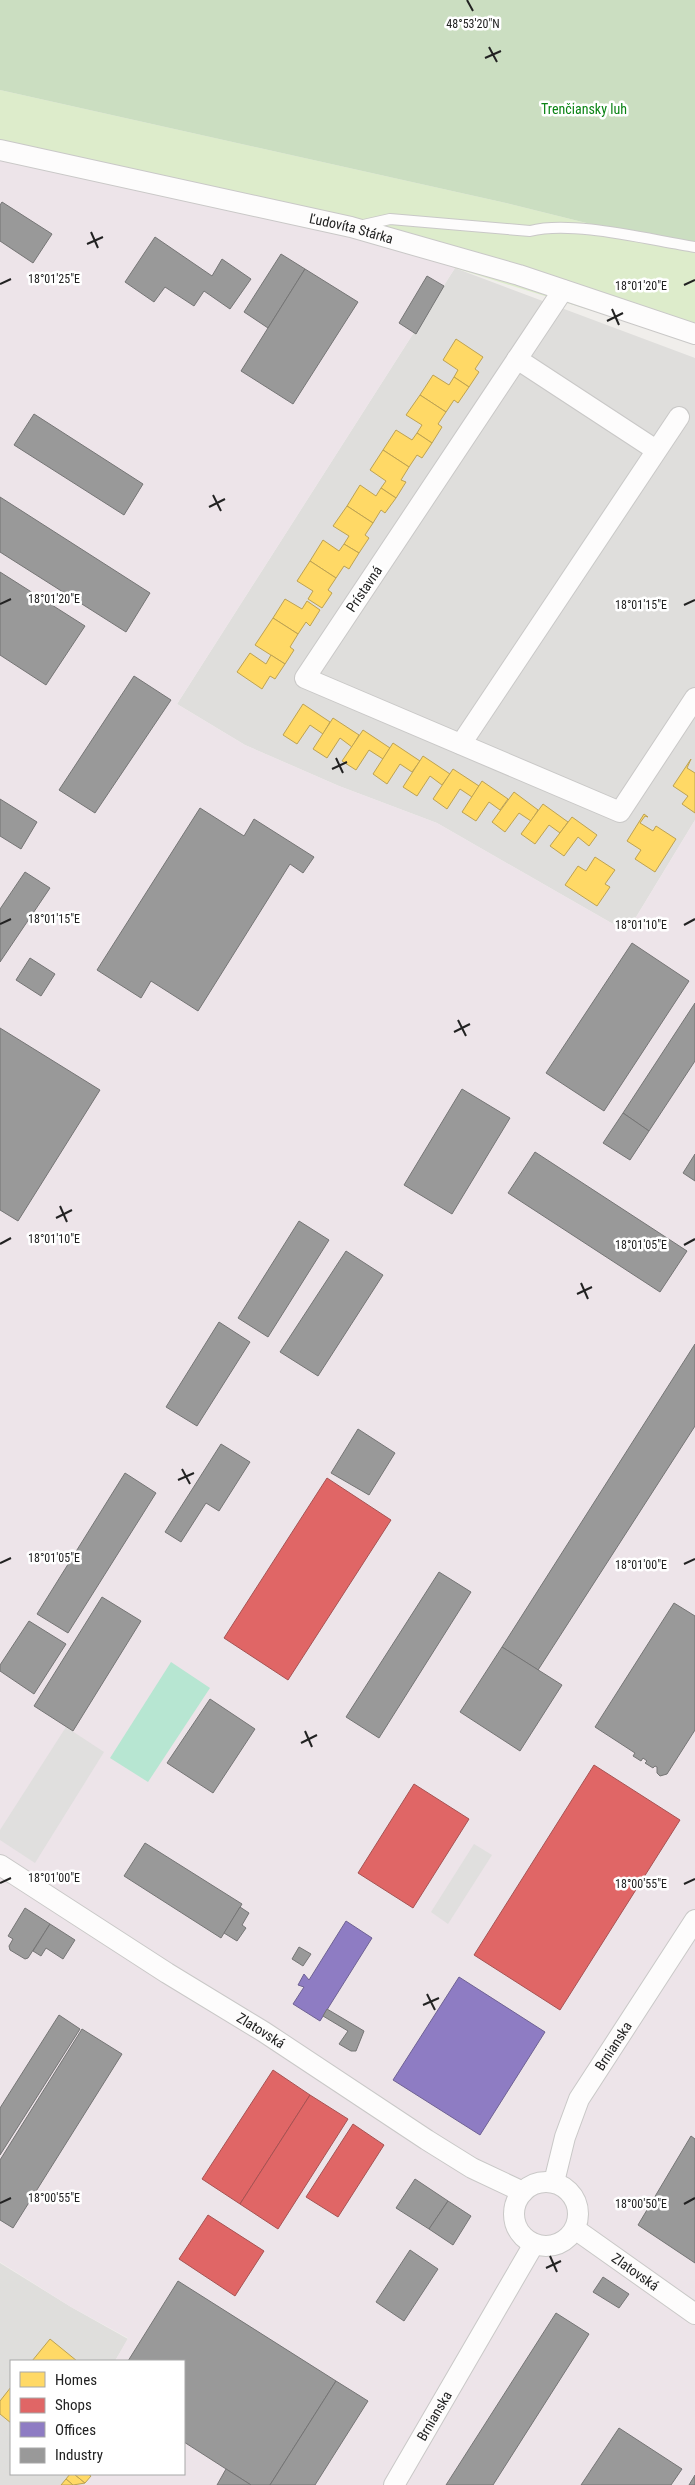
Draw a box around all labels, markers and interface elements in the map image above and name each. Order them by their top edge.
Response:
text: 48°53'20"N [446,17,500,31]
park label: Trenčiansky luh [541,101,627,117]
street label: Ľudovíta Stárka [308,210,395,247]
text: 18°01'25"E [28,272,80,286]
text: 18°01'20"E [615,279,667,293]
street label: Prístavná [343,563,385,615]
text: 18°01'20"E [28,592,80,606]
text: 18°01'15"E [615,598,667,612]
text: 18°01'15"E [28,912,80,926]
text: 18°01'10"E [615,918,667,932]
text: 18°01'10"E [28,1232,80,1246]
text: 18°01'05"E [615,1238,667,1252]
text: 18°01'05"E [28,1551,80,1565]
text: 18°01'00"E [615,1558,667,1572]
text: 18°01'00"E [28,1871,80,1885]
text: 18°00'55"E [615,1877,667,1891]
street label: Zlatovská [234,2009,288,2052]
street label: Brnianska [592,2019,635,2073]
text: 18°00'55"E [28,2191,80,2205]
text: 18°00'50"E [615,2197,667,2211]
street label: Zlatovská [609,2250,662,2294]
legend [10,2360,185,2475]
text: Homes [55,2371,97,2389]
street label: Brnianska [413,2388,455,2444]
text: Shops [55,2396,92,2414]
text: Offices [55,2421,96,2439]
text: Industry [55,2446,103,2464]

